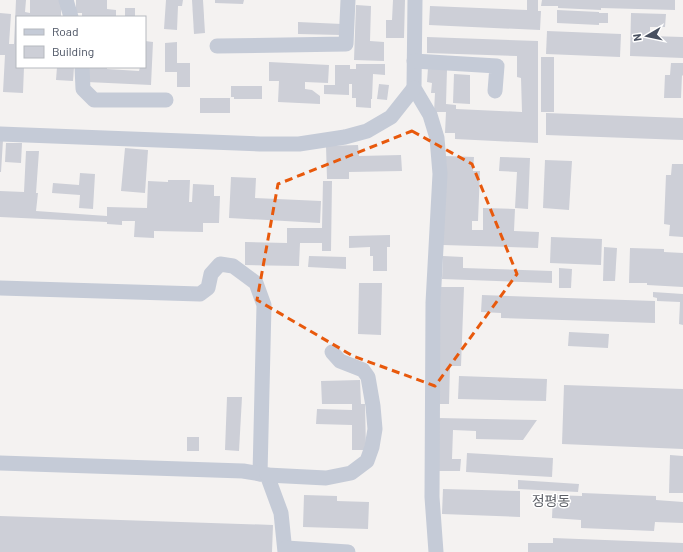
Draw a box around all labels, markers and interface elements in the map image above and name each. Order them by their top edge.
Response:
legend [16,16,146,68]
north arrow [627,16,667,56]
text: Road [52,24,79,38]
text: N [630,33,644,42]
text: Building [52,44,94,58]
district label: 정평동 [532,492,570,509]

